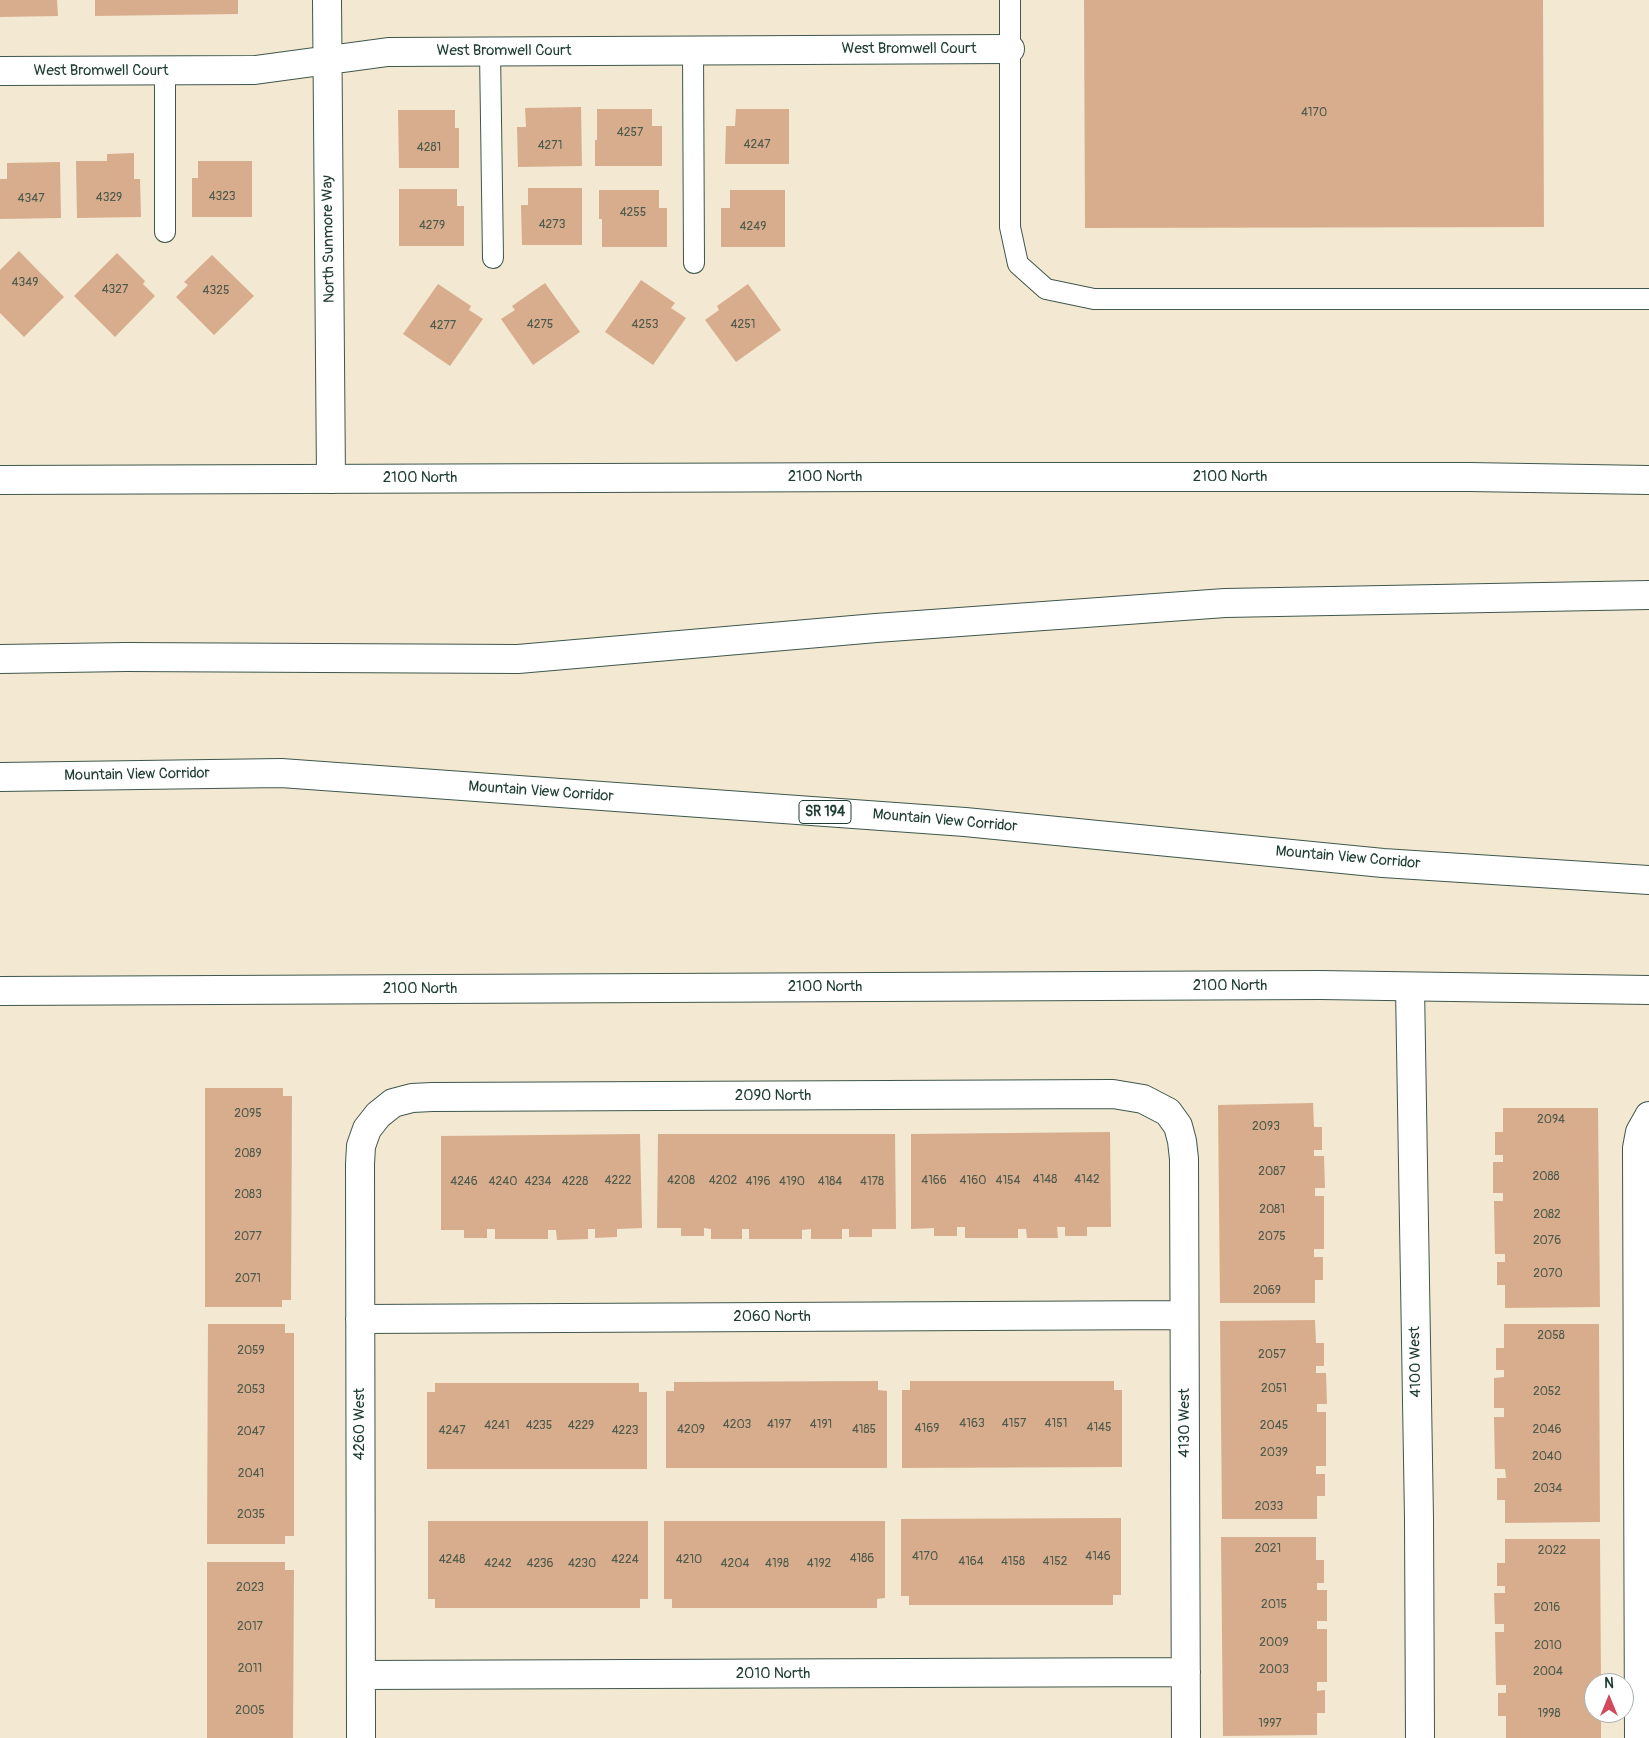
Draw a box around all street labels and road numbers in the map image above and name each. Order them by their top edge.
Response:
street label: West Bromwell Court [842,40,976,58]
street label: West Bromwell Court [437,42,571,60]
street label: West Bromwell Court [34,62,168,80]
street label: North Sunmore Way [319,175,339,303]
street label: 2100 North [788,468,862,486]
street label: 2100 North [1193,468,1267,486]
street label: 2100 North [383,469,457,487]
street label: Mountain View Corridor [64,765,210,785]
street label: Mountain View Corridor [468,778,614,806]
road number: SR 194 [799,800,851,824]
street label: Mountain View Corridor [872,806,1018,836]
street label: Mountain View Corridor [1275,843,1421,873]
street label: 2100 North [1193,977,1267,995]
street label: 2100 North [788,978,862,996]
street label: 2100 North [383,980,457,998]
street label: 2090 North [735,1087,811,1105]
street label: 2060 North [733,1308,811,1326]
street label: 4100 West [1406,1326,1426,1398]
street label: 4260 West [351,1388,369,1460]
street label: 4130 West [1176,1388,1194,1458]
street label: 2010 North [736,1665,810,1683]

